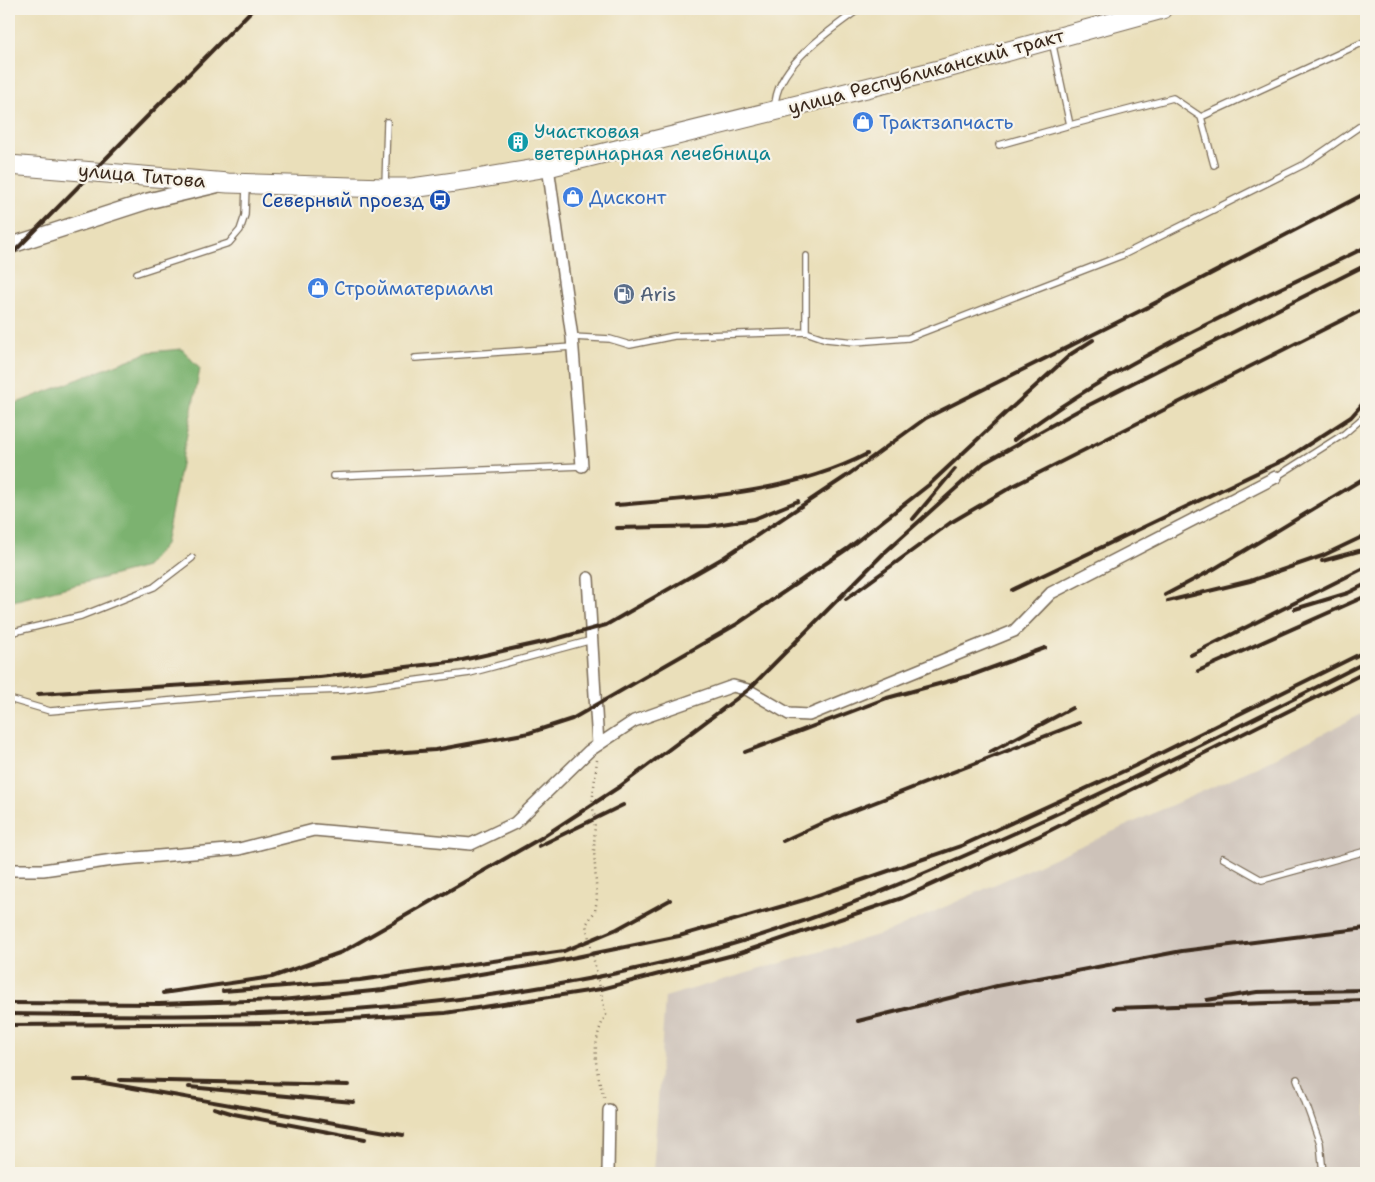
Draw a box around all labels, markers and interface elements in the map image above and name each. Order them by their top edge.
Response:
street label: улица Республиканский тракт [785,22,1067,120]
shop icon: Трактзапчасть [851,110,875,134]
place label: Трактзапчасть [879,110,1013,135]
place label: Участковая ветеринарная лечебница [534,119,771,166]
building icon: Участковая ветеринарная лечебница [506,130,530,154]
street label: улица Титова [77,157,207,194]
shop icon: Дисконт [561,185,585,209]
place label: Дисконт [589,185,667,210]
place label: Северный проезд [262,188,424,213]
bus stop icon: Северный проезд [428,188,452,212]
shop icon: Стройматериалы [306,276,330,300]
place label: Стройматериалы [334,276,494,301]
fuel station icon: Aris [612,282,636,306]
place label: Aris [640,282,676,307]

